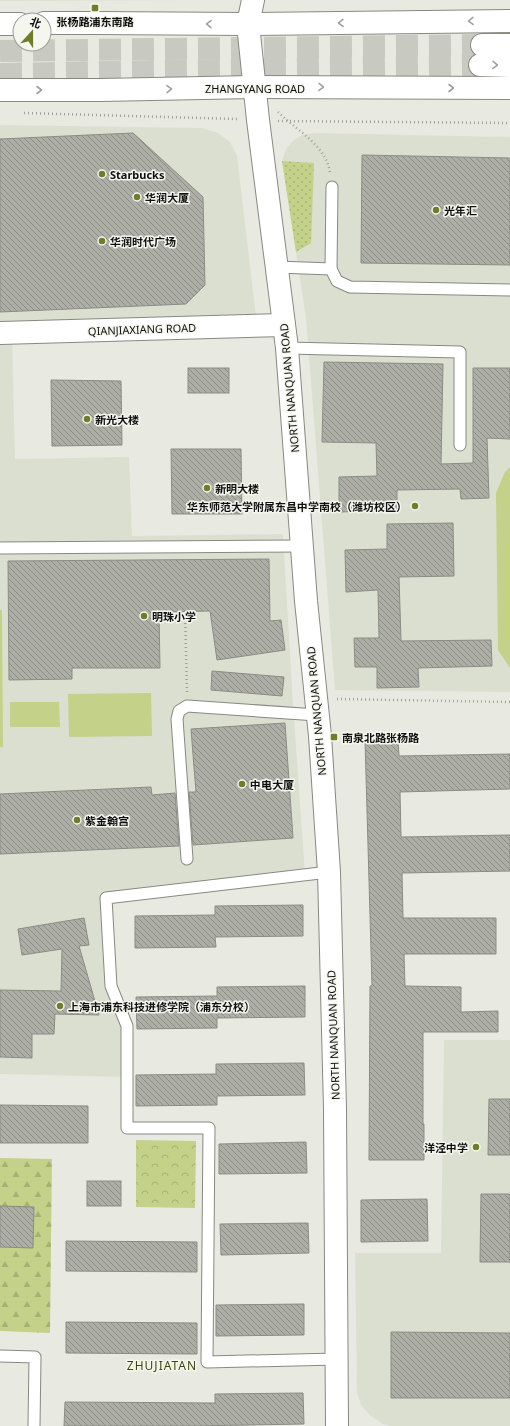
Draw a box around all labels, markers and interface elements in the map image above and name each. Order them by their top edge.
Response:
marker: 张杨路浦东南路 [90,3,100,13]
north arrow [12,12,52,52]
text: 北 [28,13,44,31]
place label: 张杨路浦东南路 [57,14,134,29]
one-way arrow [468,17,474,26]
one-way arrow [338,19,344,27]
one-way arrow [206,20,212,28]
one-way arrow [492,61,498,69]
street label: ZHANGYANG ROAD [205,81,305,96]
one-way arrow [318,83,324,92]
one-way arrow [166,84,172,93]
one-way arrow [448,84,454,92]
one-way arrow [36,86,42,94]
place label: Starbucks [110,167,165,182]
marker: Starbucks [97,169,107,179]
place label: 华润大厦 [145,190,189,205]
marker: 华润大厦 [132,192,142,202]
place label: 光年汇 [444,203,477,218]
marker: 光年汇 [431,205,441,215]
place label: 华润时代广场 [110,234,176,249]
marker: 华润时代广场 [97,236,107,246]
street label: QIANJIAXIANG ROAD [88,320,196,338]
street label: NORTH NANQUAN ROAD [276,323,302,453]
place label: 新光大楼 [95,412,139,427]
marker: 新光大楼 [82,414,92,424]
place label: 新明大楼 [215,481,259,496]
marker: 新明大楼 [202,483,212,493]
place label: 华东师范大学附属东昌中学南校（潍坊校区） [187,499,407,514]
marker: 华东师范大学附属东昌中学南校（潍坊校区） [410,501,420,511]
place label: 明珠小学 [152,609,196,624]
marker: 明珠小学 [139,611,149,621]
street label: NORTH NANQUAN ROAD [303,646,329,776]
place label: 南泉北路张杨路 [342,730,420,745]
marker: 南泉北路张杨路 [329,732,339,742]
place label: 中电大厦 [250,777,294,792]
marker: 中电大厦 [237,779,247,789]
place label: 紫金翰宫 [85,813,129,828]
marker: 紫金翰宫 [72,815,82,825]
street label: NORTH NANQUAN ROAD [323,970,343,1100]
place label: 上海市浦东科技进修学院（浦东分校） [68,999,255,1014]
marker: 上海市浦东科技进修学院（浦东分校） [55,1001,65,1011]
place label: 洋泾中学 [424,1140,468,1155]
marker: 洋泾中学 [471,1142,481,1152]
district label: ZHUJIATAN [127,1357,197,1374]

